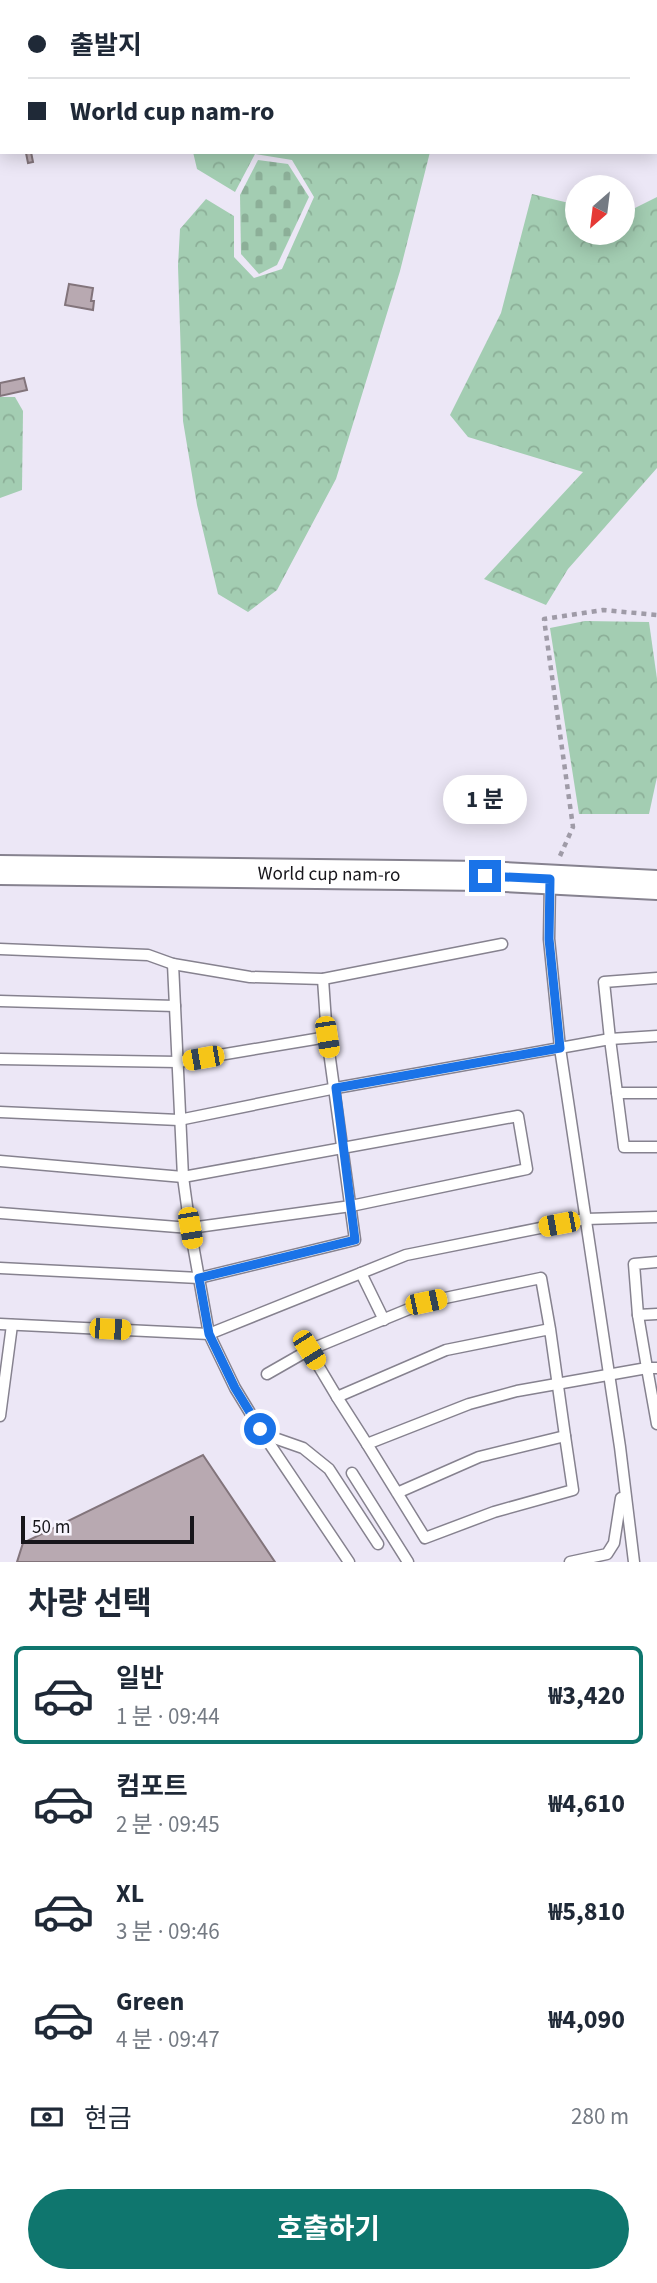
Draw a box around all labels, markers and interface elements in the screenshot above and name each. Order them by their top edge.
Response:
text: 출발지 [70,27,142,64]
text: World cup nam-ro [70,93,275,130]
north arrow [565,175,635,245]
map controls [565,175,635,245]
callout: 1 분 [443,774,527,824]
text: 1 분 [466,783,504,816]
street label: World cup nam-ro [257,860,401,888]
route end [469,860,501,892]
car [314,1015,341,1059]
car [181,1044,226,1072]
car [177,1205,204,1251]
car [537,1210,582,1238]
car [404,1287,449,1317]
car [89,1317,132,1341]
car [289,1327,330,1373]
route start [244,1413,276,1445]
scale bar [21,1513,194,1545]
text: 50 m [32,1514,70,1541]
text: 차량 선택 [28,1581,152,1627]
text: 일반 [116,1660,164,1697]
icon: car [32,1664,95,1727]
text: ₩3,420 [549,1677,625,1714]
text: 1 분 · 09:44 [116,1700,220,1733]
text: 컴포트 [116,1768,188,1805]
icon: car [32,1772,95,1835]
text: ₩4,610 [549,1785,625,1822]
text: 2 분 · 09:45 [116,1808,220,1841]
text: XL [116,1875,144,1912]
icon: car [32,1880,95,1943]
text: ₩5,810 [549,1893,625,1930]
text: 3 분 · 09:46 [116,1915,220,1948]
text: Green [116,1983,184,2020]
icon: car [32,1988,95,2051]
text: ₩4,090 [549,2001,625,2038]
text: 4 분 · 09:47 [116,2023,220,2056]
icon: cash [28,2098,66,2136]
text: 현금 [84,2100,132,2137]
text: 280 m [571,2100,629,2133]
button: 호출하기 [28,2189,629,2269]

